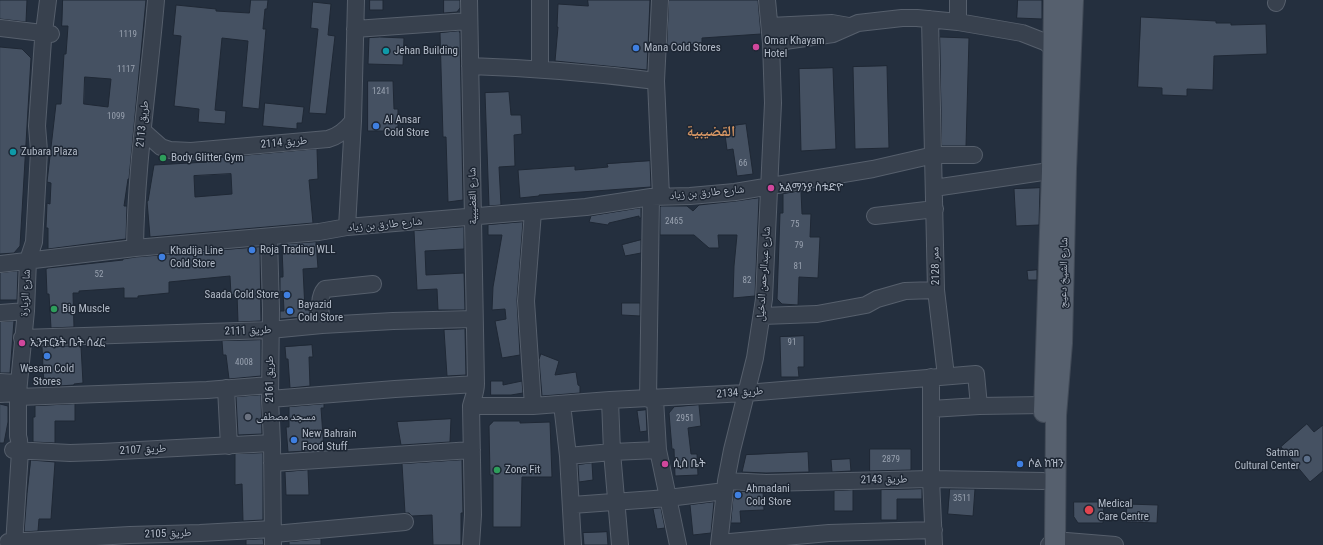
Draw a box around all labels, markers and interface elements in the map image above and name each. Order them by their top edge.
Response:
house number: 1119 [119,30,137,40]
place label: Omar Khayam Hotel [764,34,825,60]
place label: Mana Cold Stores [644,41,721,55]
marker: Omar Khayam Hotel [751,42,761,52]
marker: Mana Cold Stores [631,43,641,53]
place label: Jehan Building [394,44,458,58]
marker: Jehan Building [381,46,391,56]
house number: 1117 [117,65,135,75]
house number: 1241 [372,87,390,97]
street label: طريق 2113 [134,100,152,148]
house number: 1099 [107,112,125,122]
place label: Al Ansar Cold Store [384,113,429,139]
marker: Al Ansar Cold Store [371,121,381,131]
district label: القضيبية [687,123,735,141]
street label: طريق 2114 [260,134,308,152]
place label: Zubara Plaza [21,145,78,159]
marker: Zubara Plaza [8,147,18,157]
place label: Body Glitter Gym [171,151,244,165]
marker: Body Glitter Gym [158,153,168,163]
house number: 66 [739,159,747,169]
street label: شارع القضيبية [466,167,480,225]
place label: አልማንያ ስቱድዮ [779,181,843,195]
street label: شارع طارق بن زياد [669,183,745,203]
marker: አልማንያ ስቱድዮ [766,183,776,193]
street label: شارع طارق بن زياد [347,215,423,235]
house number: 2465 [665,217,683,227]
house number: 75 [791,220,799,230]
street label: شارع عبدالرحمن الدخيل [754,226,774,322]
street label: شارع الشيخ دعيج [1057,237,1071,309]
house number: 79 [795,241,803,251]
place label: Roja Trading WLL [260,243,335,257]
place label: Khadija Line Cold Store [170,244,223,270]
marker: Roja Trading WLL [247,245,257,255]
street label: ممر 2128 [929,247,943,285]
marker: Khadija Line Cold Store [157,252,167,262]
house number: 81 [794,262,802,272]
street label: شارع الزبارة [18,269,34,317]
house number: 52 [95,270,103,280]
house number: 82 [743,276,751,286]
place label: Saada Cold Store [204,288,279,302]
marker: Saada Cold Store [282,290,292,300]
place label: Bayazid Cold Store [298,298,343,324]
place label: Big Muscle [62,302,110,316]
marker: Big Muscle [49,304,59,314]
marker: Bayazid Cold Store [285,306,295,316]
street label: طريق 2111 [224,324,272,338]
place label: ኢንተርኔት ቤት ሰፈር [30,336,105,350]
marker: ኢንተርኔት ቤት ሰፈር [17,338,27,348]
house number: 91 [788,338,796,348]
marker: Wesam Cold Stores [42,351,52,361]
street label: طريق 2161 [263,356,277,402]
house number: 4008 [235,358,253,368]
place label: Wesam Cold Stores [20,362,74,388]
street label: طريق 2134 [716,385,764,401]
place label: مسجد مصطفى [256,410,316,424]
marker: مسجد مصطفى [243,412,253,422]
house number: 2951 [676,414,694,424]
place label: New Bahrain Food Stuff [302,427,356,453]
marker: New Bahrain Food Stuff [289,435,299,445]
street label: طريق 2107 [119,442,167,458]
place label: Satman Cultural Center [1234,446,1299,472]
marker: Satman Cultural Center [1302,454,1312,464]
house number: 2879 [882,455,900,465]
place label: ሲስ ቤት [673,457,706,471]
place label: ሶል ከዝን [1028,457,1064,471]
marker: ሲስ ቤት [660,459,670,469]
marker: ሶል ከዝን [1015,459,1025,469]
place label: Zone Fit [505,463,540,477]
marker: Zone Fit [492,465,502,475]
street label: طريق 2143 [860,473,908,487]
place label: Ahmadani Cold Store [746,482,791,508]
marker: Ahmadani Cold Store [733,490,743,500]
house number: 3511 [953,494,971,504]
place label: Medical Care Centre [1098,497,1149,523]
marker: Medical Care Centre [1083,504,1095,516]
street label: طريق 2105 [144,527,192,541]

